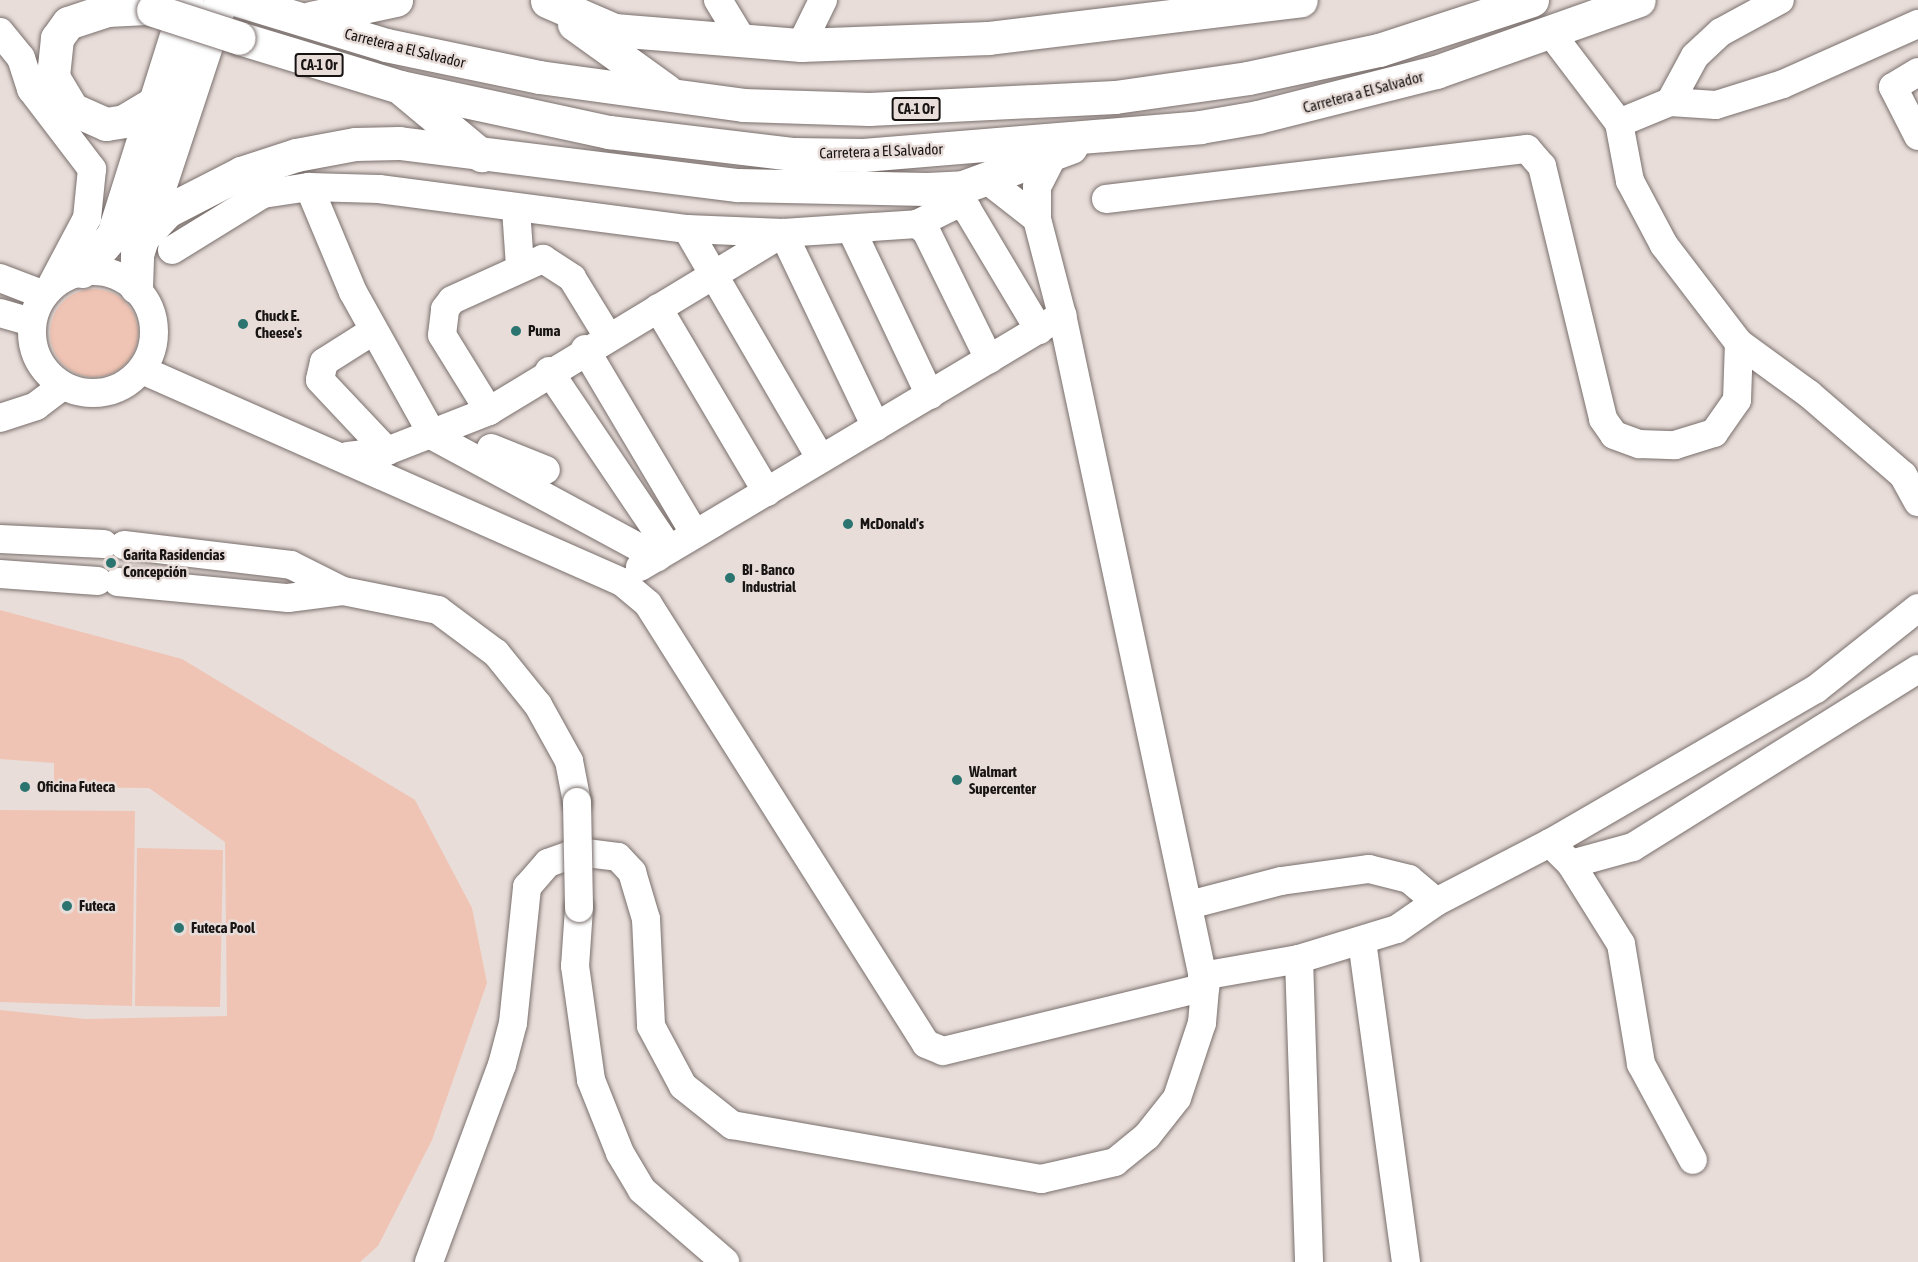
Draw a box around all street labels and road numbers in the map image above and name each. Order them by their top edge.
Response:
street label: Carretera a El Salvador [343,24,467,72]
road number: CA-1 Or [294,54,344,76]
street label: Carretera a El Salvador [1301,67,1425,117]
road number: CA-1 Or [890,98,942,120]
street label: Carretera a El Salvador [819,140,943,162]

